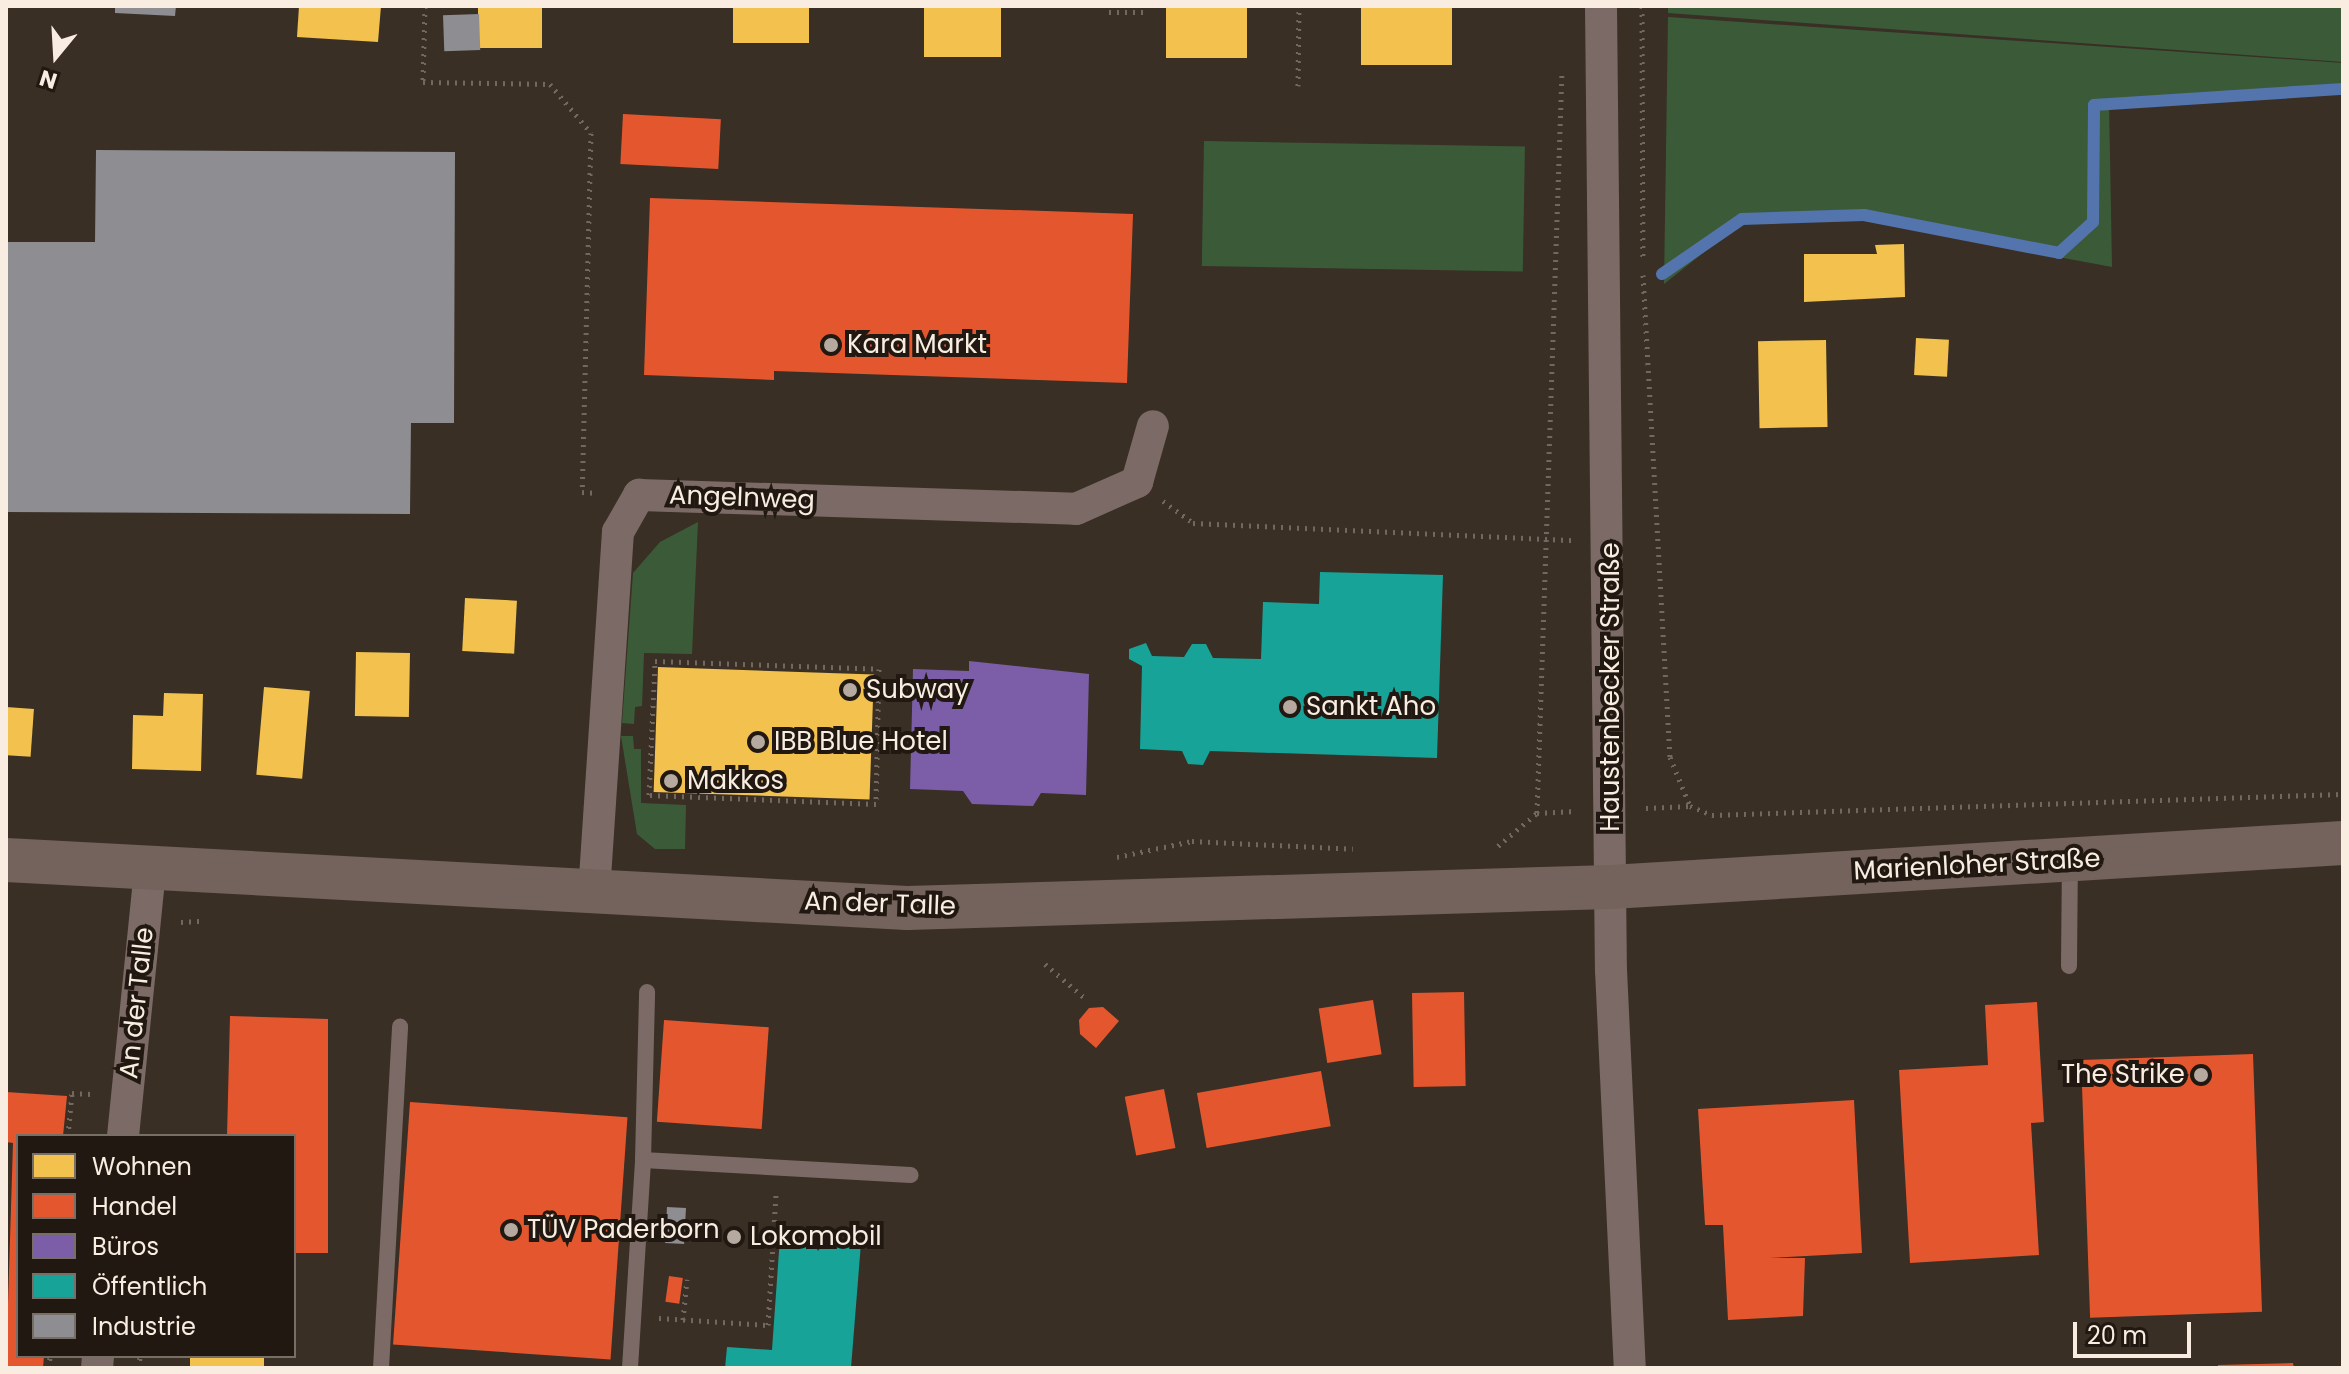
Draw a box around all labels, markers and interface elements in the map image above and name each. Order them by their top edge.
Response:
north arrow [16,16,96,96]
text: N [36,62,61,97]
place label: Kara Markt [847,329,987,361]
marker: Kara Markt [822,336,840,354]
street label: Angelnweg [669,480,815,516]
street label: Haustenbecker Straße [1595,542,1627,832]
place label: Subway [866,674,969,706]
marker: Subway [841,681,859,699]
place label: Sankt Aho [1306,691,1436,723]
marker: Sankt Aho [1281,698,1299,716]
place label: IBB Blue Hotel [774,726,948,758]
marker: IBB Blue Hotel [749,733,767,751]
place label: Makkos [687,765,784,797]
marker: Makkos [662,772,680,790]
street label: Marienloher Straße [1853,843,2101,887]
street label: An der Talle [804,886,956,922]
street label: An der Talle [114,926,160,1080]
place label: The Strike [2061,1059,2185,1091]
marker: The Strike [2192,1066,2210,1084]
legend [16,1134,296,1358]
text: Wohnen [92,1150,192,1183]
text: Handel [92,1190,177,1223]
place label: TÜV Paderborn [527,1214,720,1246]
marker: TÜV Paderborn [502,1221,520,1239]
place label: Lokomobil [750,1221,882,1253]
marker: Lokomobil [725,1228,743,1246]
text: Büros [92,1230,159,1263]
text: Öffentlich [92,1270,207,1303]
scale bar [2077,1306,2195,1356]
text: Industrie [92,1310,196,1343]
text: 20 m [2087,1319,2147,1352]

